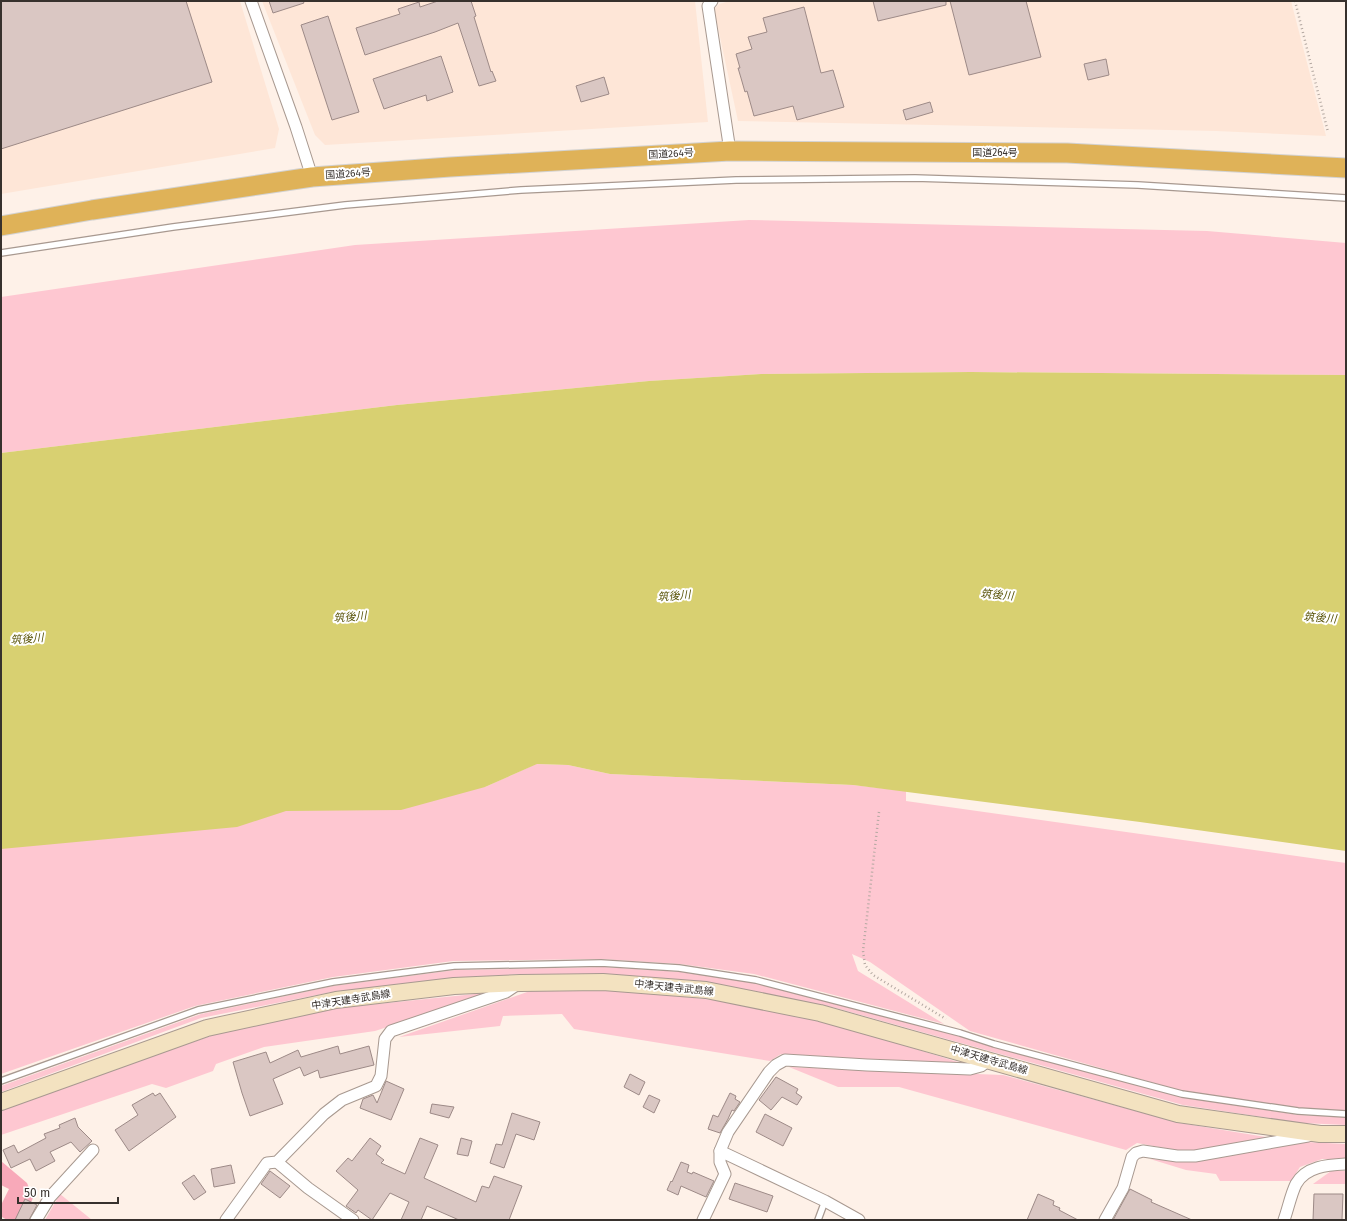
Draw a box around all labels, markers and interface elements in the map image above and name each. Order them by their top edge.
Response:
street label: 国道264号 [648,147,694,161]
street label: 国道264号 [972,147,1018,159]
street label: 国道264号 [325,166,371,182]
water label: 筑後川 [980,587,1015,603]
water label: 筑後川 [657,588,692,604]
water label: 筑後川 [333,609,368,625]
water label: 筑後川 [1303,610,1338,626]
water label: 筑後川 [10,631,45,647]
street label: 中津天建寺武島線 [634,978,714,998]
street label: 中津天建寺武島線 [311,988,391,1012]
street label: 中津天建寺武島線 [949,1043,1029,1077]
scale bar [18,1179,118,1205]
text: 50 m [24,1186,50,1200]

